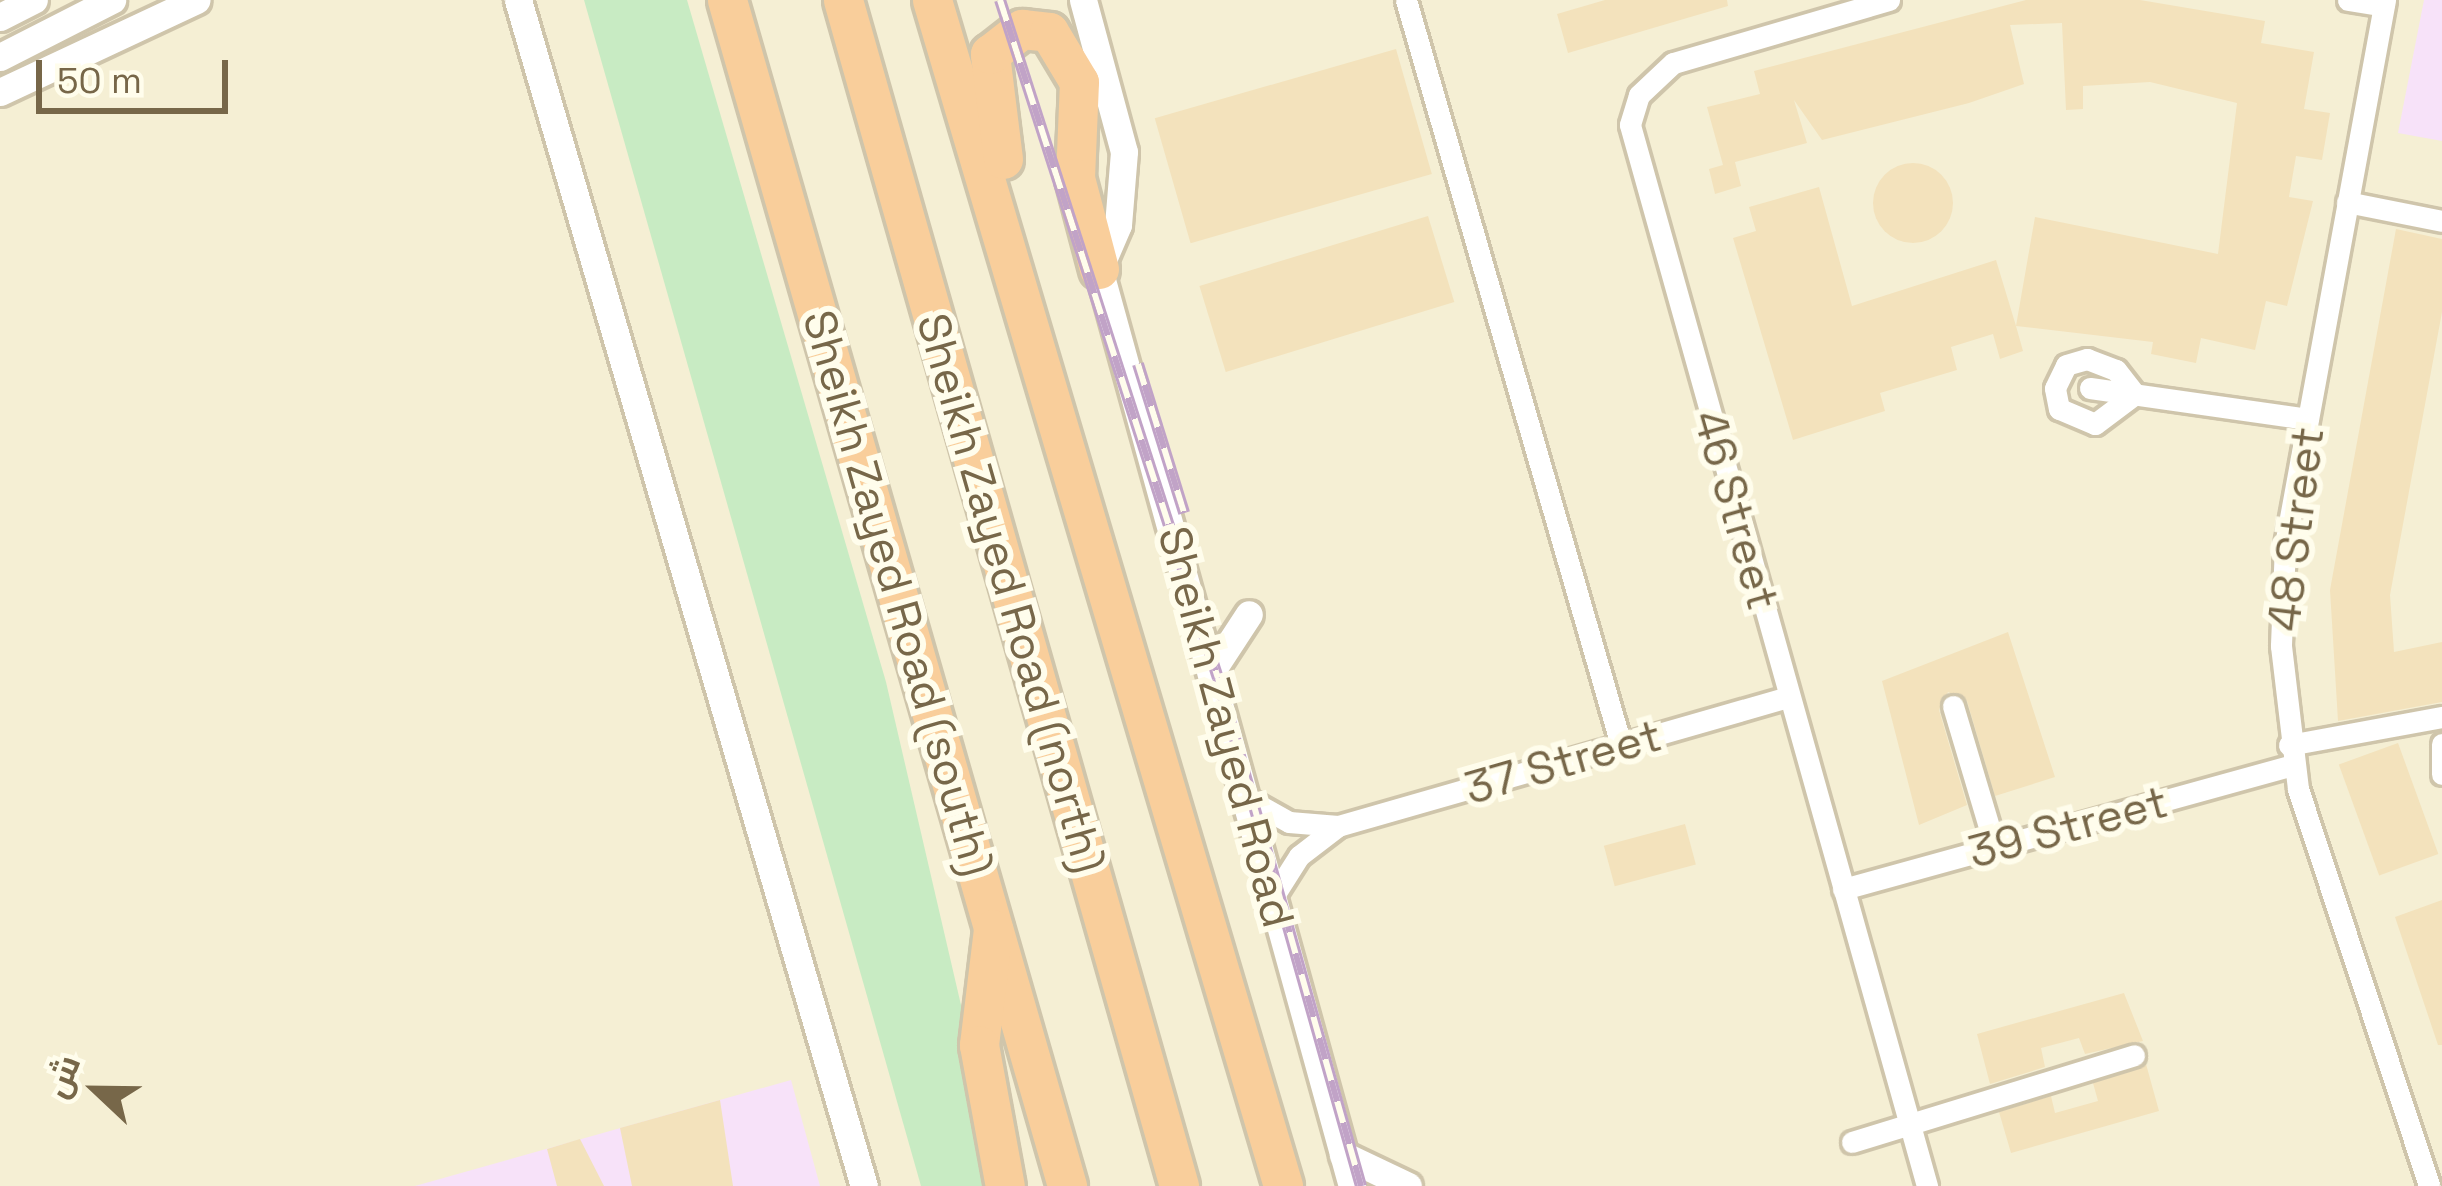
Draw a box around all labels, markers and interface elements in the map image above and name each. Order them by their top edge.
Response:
scale bar [42,36,234,110]
text: 50 m [57,58,142,104]
street label: Sheikh Zayed Road (south) [791,304,1005,882]
street label: Sheikh Zayed Road (north) [905,307,1117,879]
street label: 46 Street [1682,404,1790,616]
street label: 48 Street [2257,424,2335,634]
street label: Sheikh Zayed Road [1147,521,1305,933]
street label: 37 Street [1459,708,1667,816]
street label: 39 Street [1963,775,2173,879]
north arrow [36,1030,156,1150]
text: ش [35,1049,90,1104]

